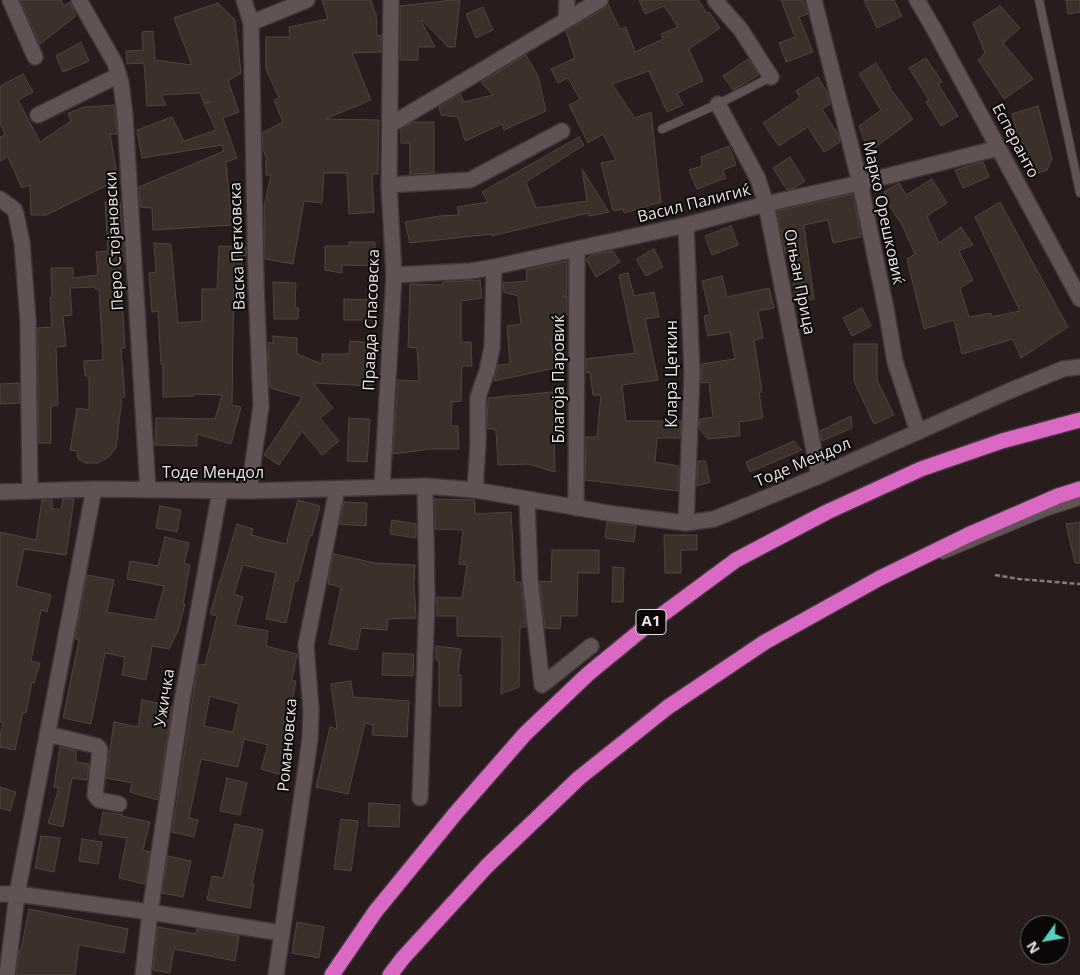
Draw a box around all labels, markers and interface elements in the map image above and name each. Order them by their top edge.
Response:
street label: Есперанто [987,101,1043,181]
street label: Марко Орешковиќ [858,140,908,286]
street label: Перо Стојановски [102,171,128,311]
street label: Васил Палигиќ [636,181,752,227]
street label: Васка Петковска [226,182,250,310]
street label: Огњан Прица [779,228,819,336]
street label: Правда Спасовска [360,249,384,391]
street label: Благоја Паровиќ [549,314,569,444]
street label: Клара Цеткин [662,320,682,428]
street label: Тоде Мендол [752,434,854,492]
street label: Тоде Мендол [162,463,264,483]
road number: A1 [636,610,666,634]
street label: Ужичка [151,668,179,728]
street label: Романовска [274,698,302,792]
north arrow [1020,915,1070,965]
text: N [1022,938,1044,958]

